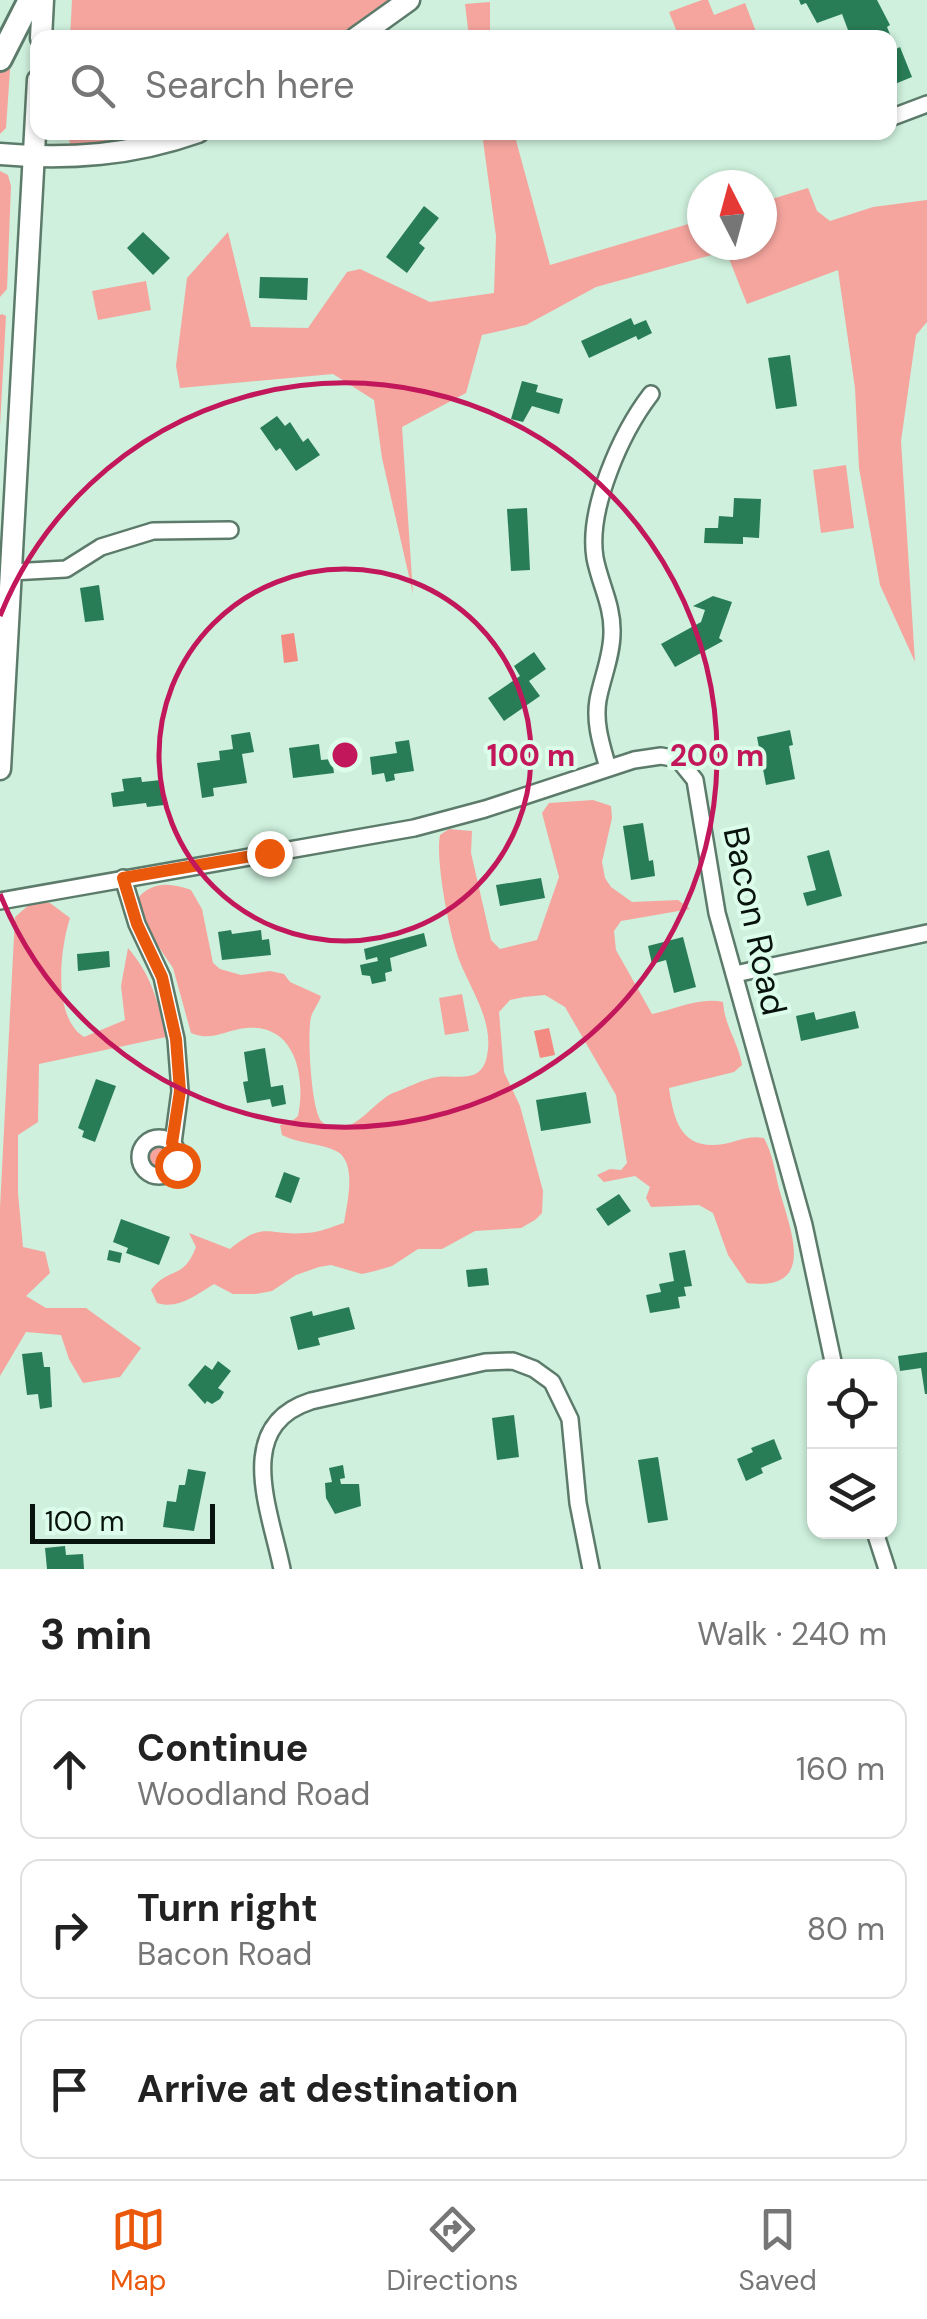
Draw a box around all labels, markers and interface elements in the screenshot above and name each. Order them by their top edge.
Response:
search box [30,30,897,140]
icon: search [65,58,120,113]
text: Search here [145,60,355,110]
north arrow [687,170,777,260]
text: 100 m [487,736,575,775]
text: 200 m [670,736,764,775]
centre of rings [327,737,363,773]
street label: Bacon Road [713,822,797,1020]
route end [247,831,293,877]
route start [155,1143,201,1189]
map controls [807,1359,897,1539]
button: locate [807,1359,897,1449]
button: layers [807,1449,897,1539]
scale bar [30,1499,215,1544]
text: 100 m [45,1503,124,1540]
text: 3 min [40,1607,152,1662]
text: Walk · 240 m [697,1613,887,1655]
text: Continue [137,1723,308,1773]
icon: ahead [42,1742,97,1797]
text: 160 m [796,1748,885,1790]
text: Woodland Road [137,1773,370,1815]
text: Turn right [137,1883,318,1933]
icon: right [42,1902,97,1957]
text: 80 m [807,1908,885,1950]
text: Bacon Road [137,1933,312,1975]
icon: arrive [42,2062,97,2117]
text: Arrive at destination [137,2064,519,2114]
tab: Map [110,2202,166,2299]
tab: Directions [387,2202,518,2299]
tab: Saved [738,2202,817,2299]

